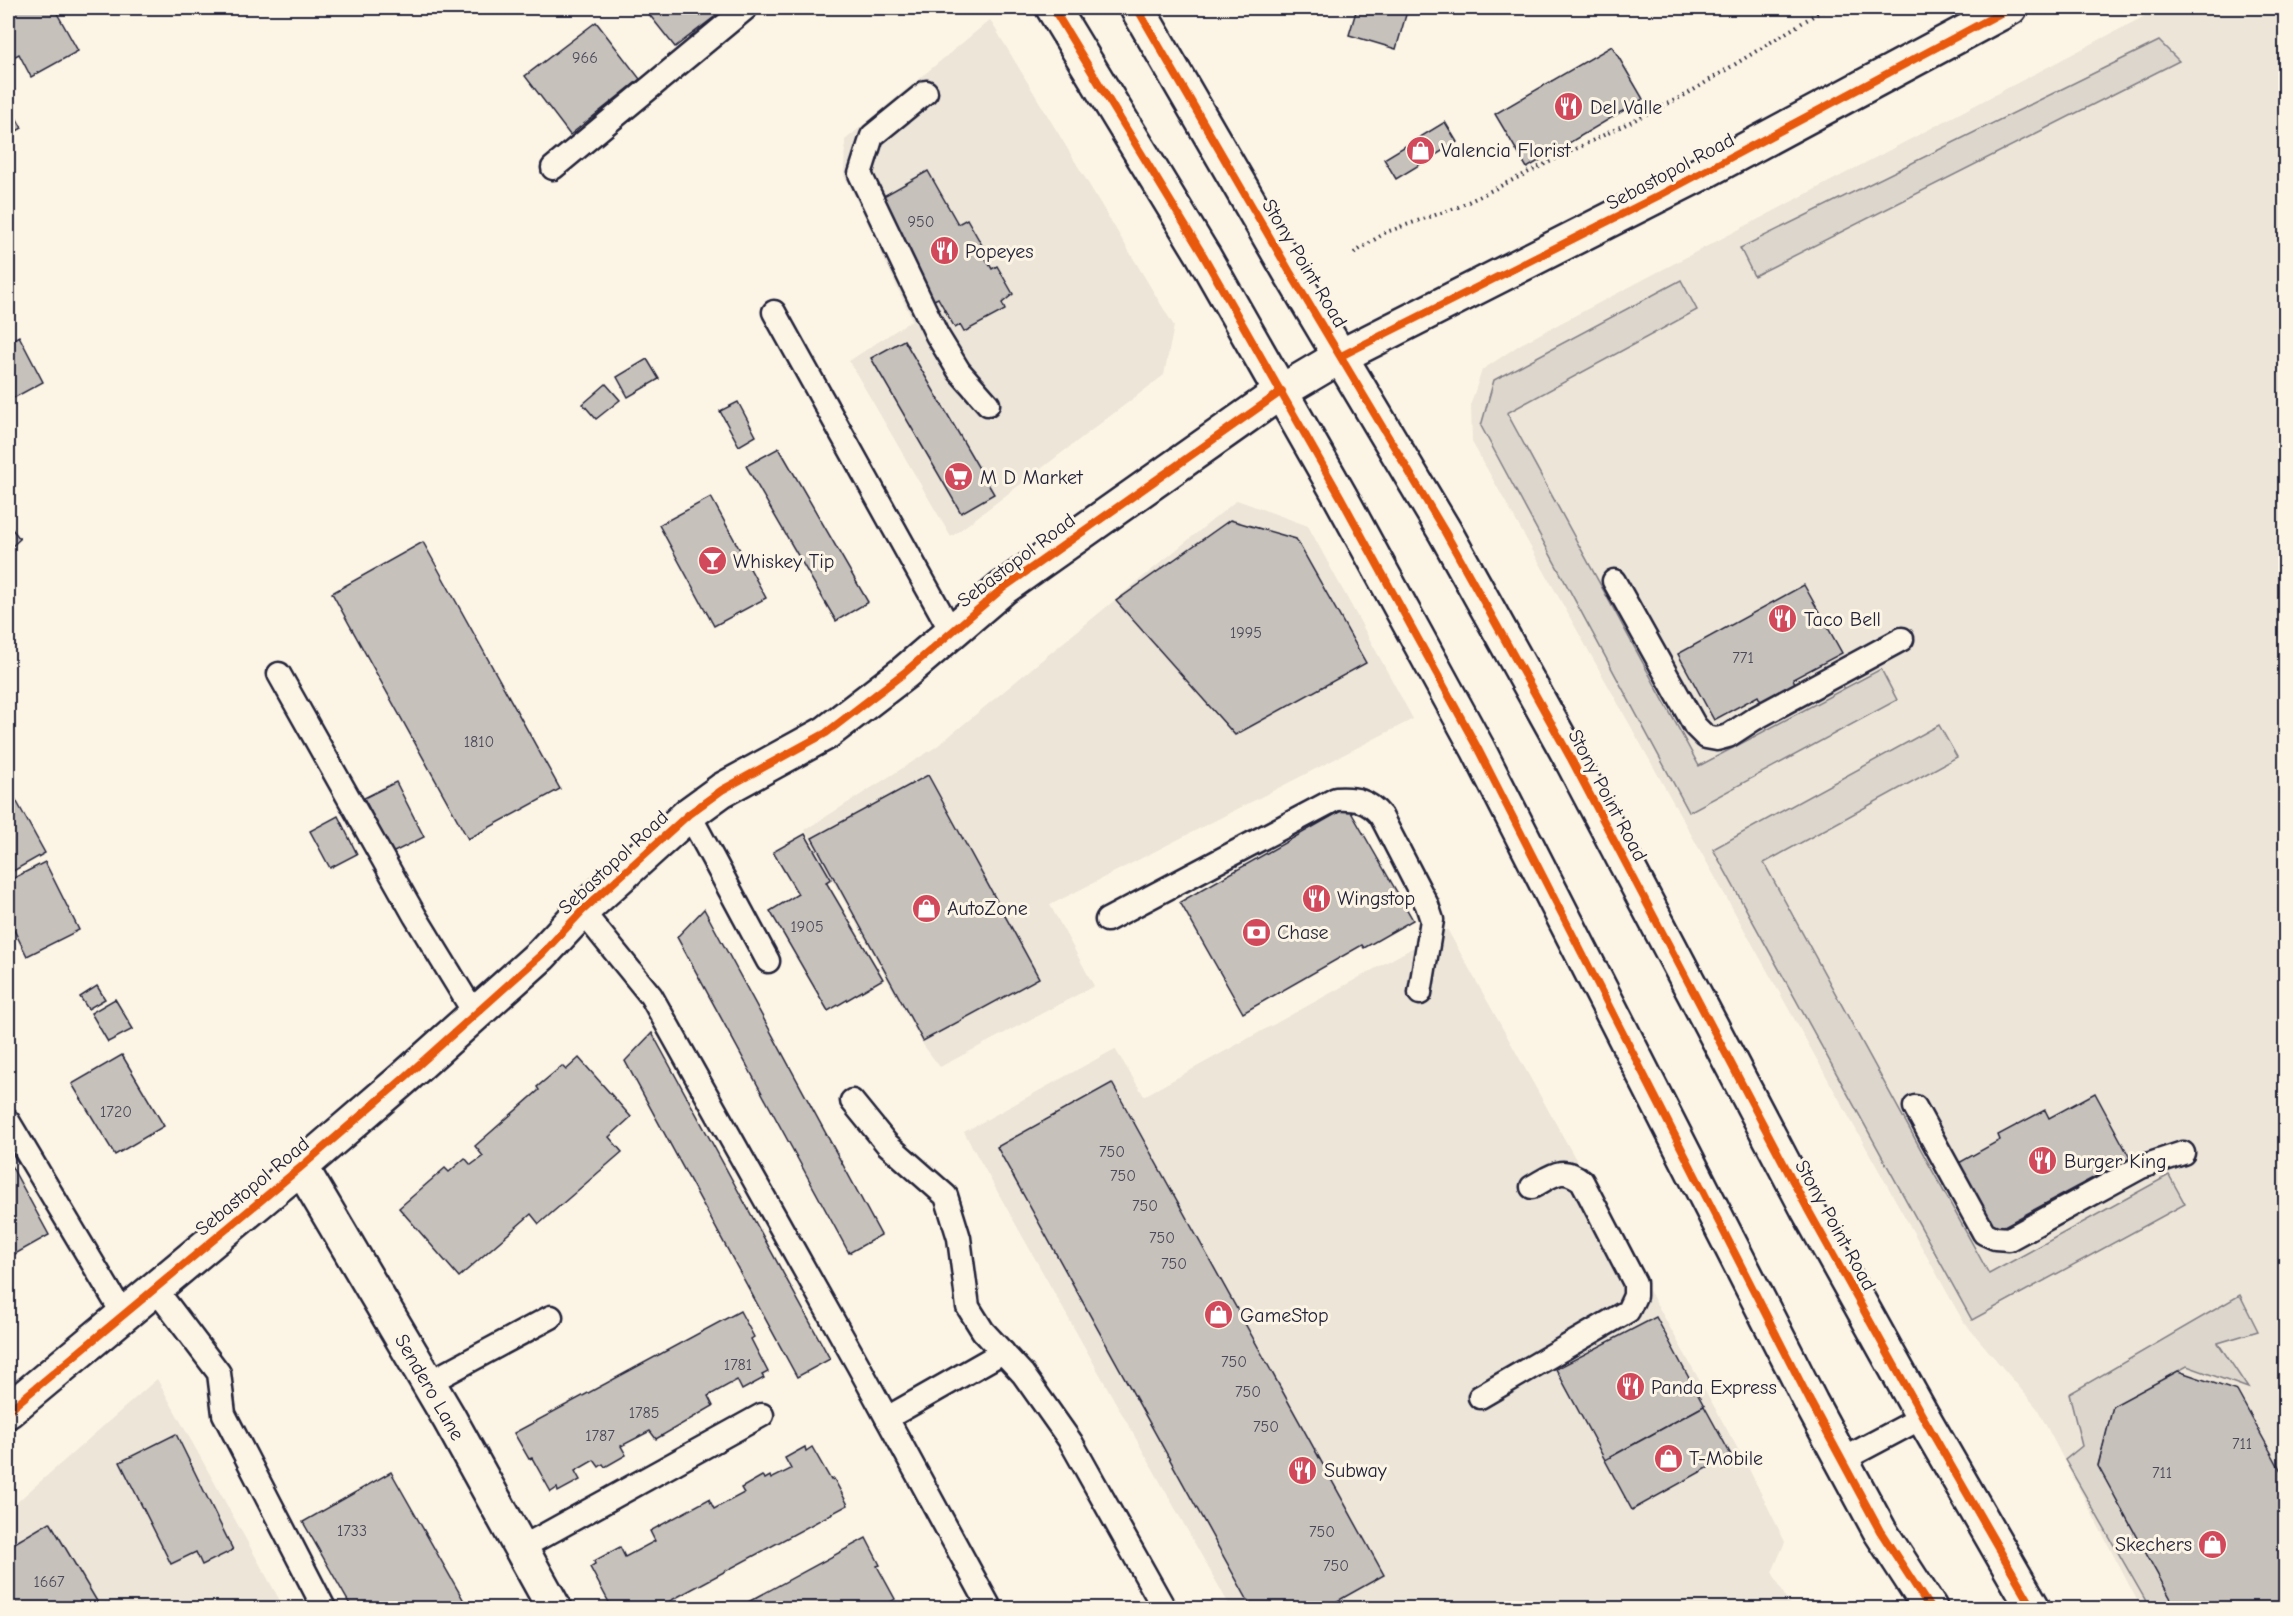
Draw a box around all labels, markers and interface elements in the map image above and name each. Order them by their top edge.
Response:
house number: 966 [572,49,598,67]
restaurant icon: Del Valle [1553,91,1585,123]
place label: Del Valle [1590,96,1662,119]
street label: Sebastopol Road [1602,128,1738,215]
shop icon: Valencia Florist [1404,134,1436,166]
place label: Valencia Florist [1441,139,1572,162]
street label: Stony Point Road [1257,195,1352,332]
house number: 950 [908,213,934,231]
restaurant icon: Popeyes [928,235,960,267]
place label: Popeyes [965,240,1034,263]
supermarket icon: M D Market [943,461,975,493]
place label: M D Market [980,466,1084,489]
street label: Sebastopol Road [953,509,1080,612]
bar icon: Whiskey Tip [696,545,728,577]
place label: Whiskey Tip [733,550,834,573]
restaurant icon: Taco Bell [1767,603,1799,635]
place label: Taco Bell [1804,608,1881,631]
house number: 1995 [1230,624,1262,642]
house number: 771 [1732,649,1754,667]
street label: Stony Point Road [1563,726,1652,865]
house number: 1810 [464,733,494,751]
street label: Sebastopol Road [554,806,673,919]
restaurant icon: Wingstop [1300,882,1332,914]
place label: Wingstop [1337,887,1415,910]
shop icon: AutoZone [910,892,942,924]
place label: AutoZone [947,897,1028,920]
bank icon: Chase [1240,916,1272,948]
house number: 1905 [790,918,824,936]
place label: Chase [1277,921,1329,944]
house number: 1720 [100,1103,132,1121]
street label: Sebastopol Road [191,1132,314,1241]
house number: 750 [1099,1143,1125,1161]
restaurant icon: Burger King [2027,1145,2059,1177]
place label: Burger King [2064,1150,2167,1173]
street label: Stony Point Road [1790,1156,1881,1294]
house number: 750 [1110,1167,1136,1185]
house number: 750 [1132,1197,1158,1215]
house number: 750 [1149,1229,1175,1247]
house number: 750 [1161,1255,1187,1273]
shop icon: GameStop [1203,1299,1235,1331]
place label: GameStop [1240,1304,1329,1327]
street label: Sendero Lane [390,1330,469,1444]
house number: 750 [1221,1353,1247,1371]
house number: 1781 [724,1356,752,1374]
restaurant icon: Panda Express [1614,1371,1646,1403]
place label: Panda Express [1651,1376,1777,1399]
house number: 750 [1235,1383,1261,1401]
house number: 1785 [629,1404,659,1422]
house number: 750 [1253,1418,1279,1436]
house number: 1787 [585,1427,615,1445]
house number: 711 [2232,1435,2252,1453]
shop icon: T-Mobile [1652,1442,1684,1474]
place label: T-Mobile [1689,1447,1763,1470]
restaurant icon: Subway [1287,1454,1319,1486]
place label: Subway [1324,1459,1387,1482]
house number: 711 [2152,1464,2172,1482]
house number: 1733 [337,1522,367,1540]
house number: 750 [1309,1523,1335,1541]
shop icon: Skechers [2197,1528,2229,1560]
place label: Skechers [2115,1533,2192,1556]
house number: 750 [1323,1557,1349,1575]
house number: 1667 [33,1573,65,1591]

